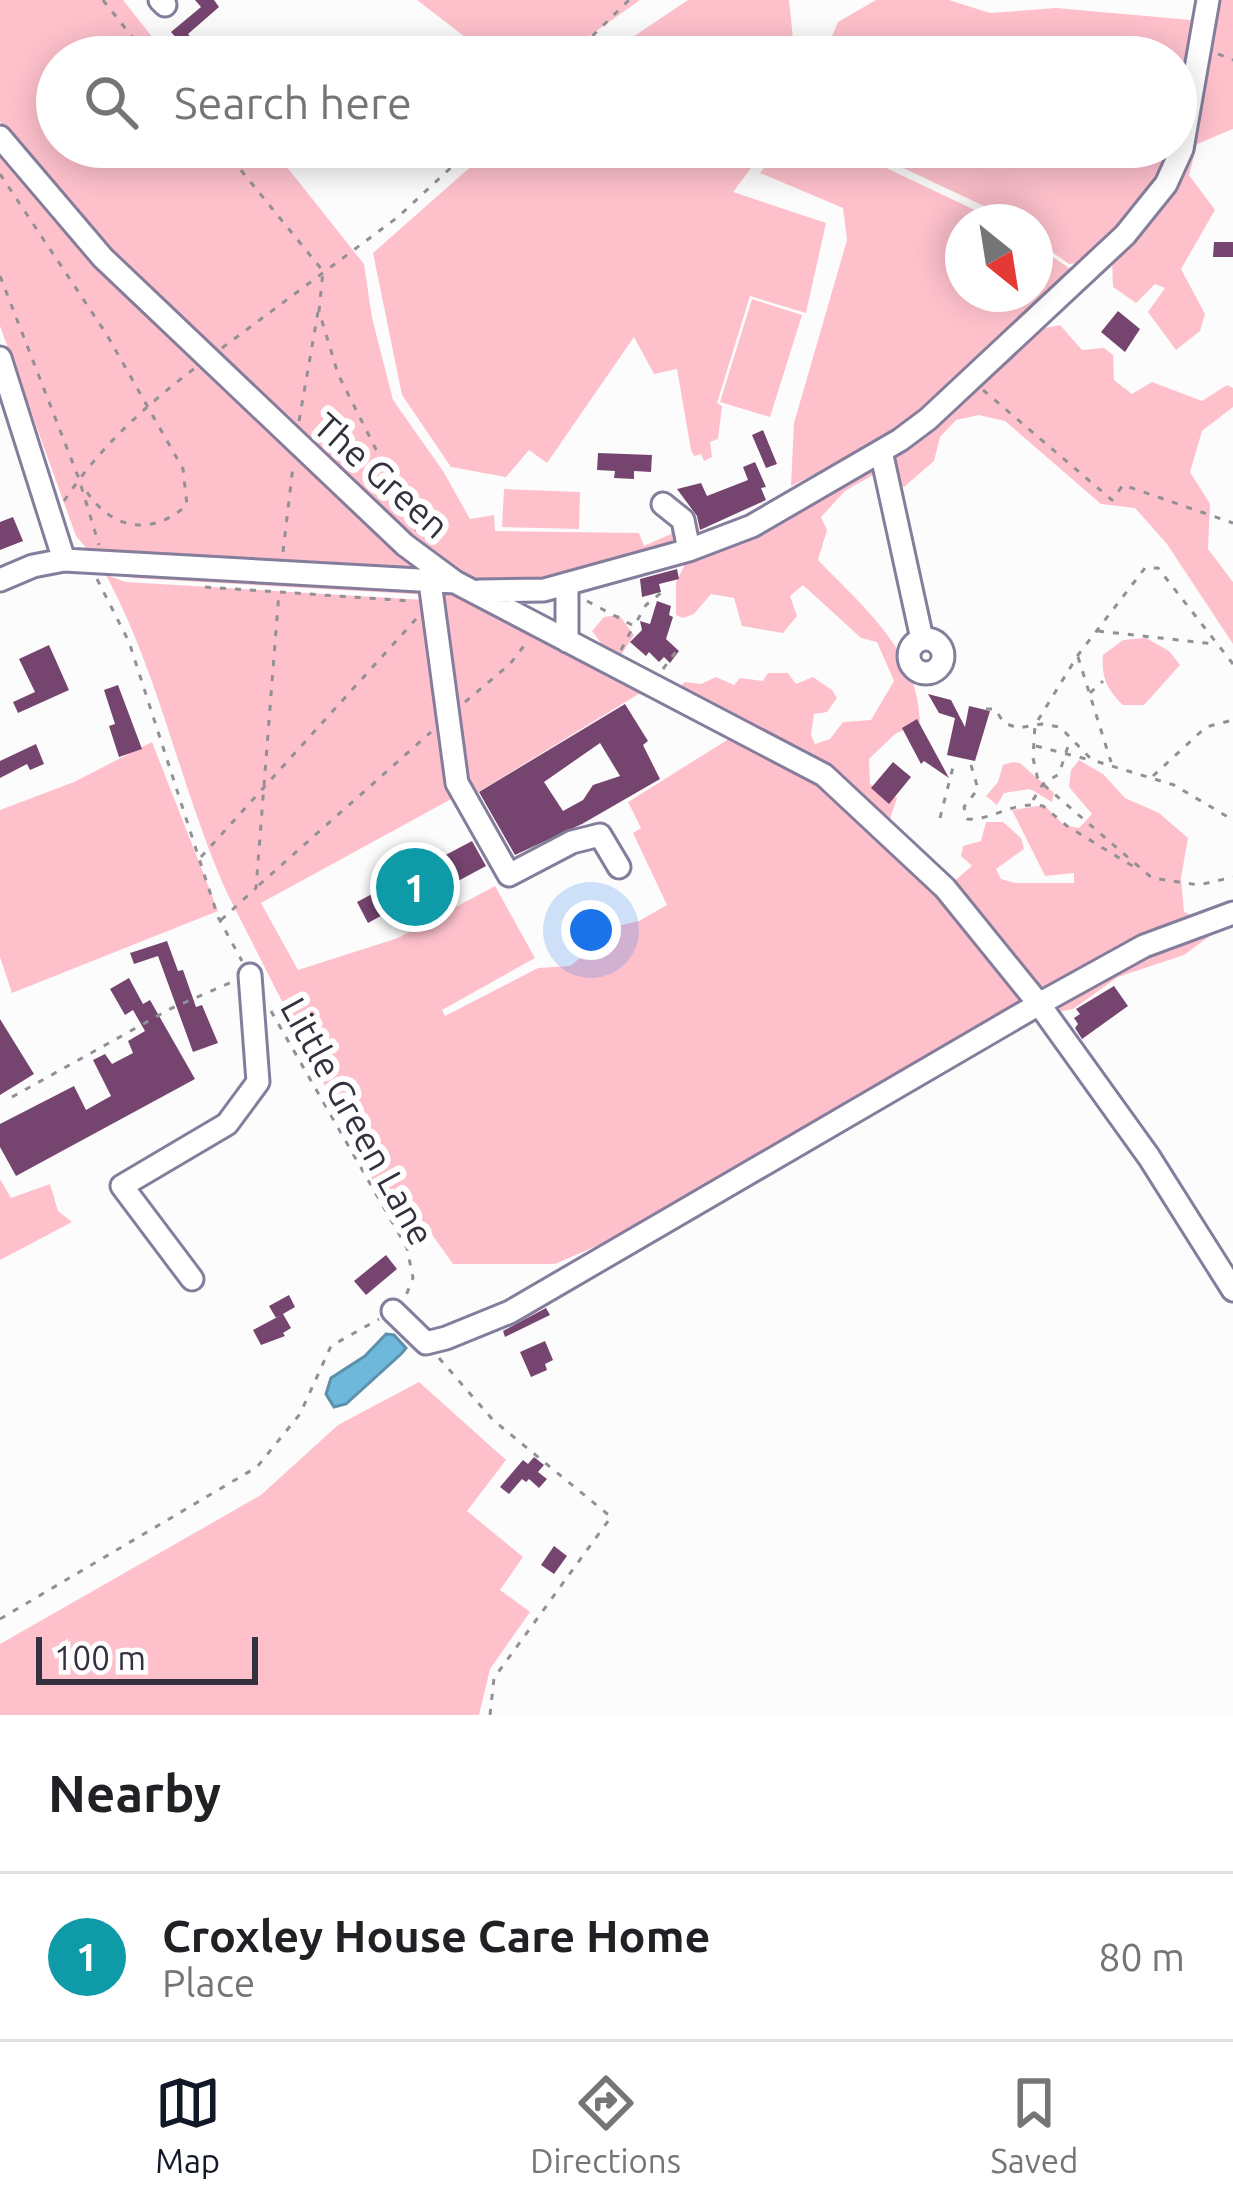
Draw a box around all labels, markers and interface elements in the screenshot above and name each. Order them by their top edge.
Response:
search box [36,36,1197,168]
icon: search [78,69,144,135]
text: Search here [174,77,412,128]
north arrow [945,204,1053,312]
street label: The Green [306,404,458,546]
pin: 1 [376,842,454,932]
your location [561,900,621,960]
street label: Little Green Lane [273,990,443,1252]
scale bar [36,1631,258,1684]
text: 100 m [54,1639,146,1676]
text: Nearby [48,1764,221,1822]
text: Croxley House Care Home [162,1910,710,1961]
text: 1 [76,1935,98,1978]
text: 80 m [1098,1935,1185,1978]
text: Place [162,1961,255,2004]
tab: Map [155,2070,221,2179]
tab: Directions [530,2070,681,2179]
tab: Saved [990,2070,1078,2179]

